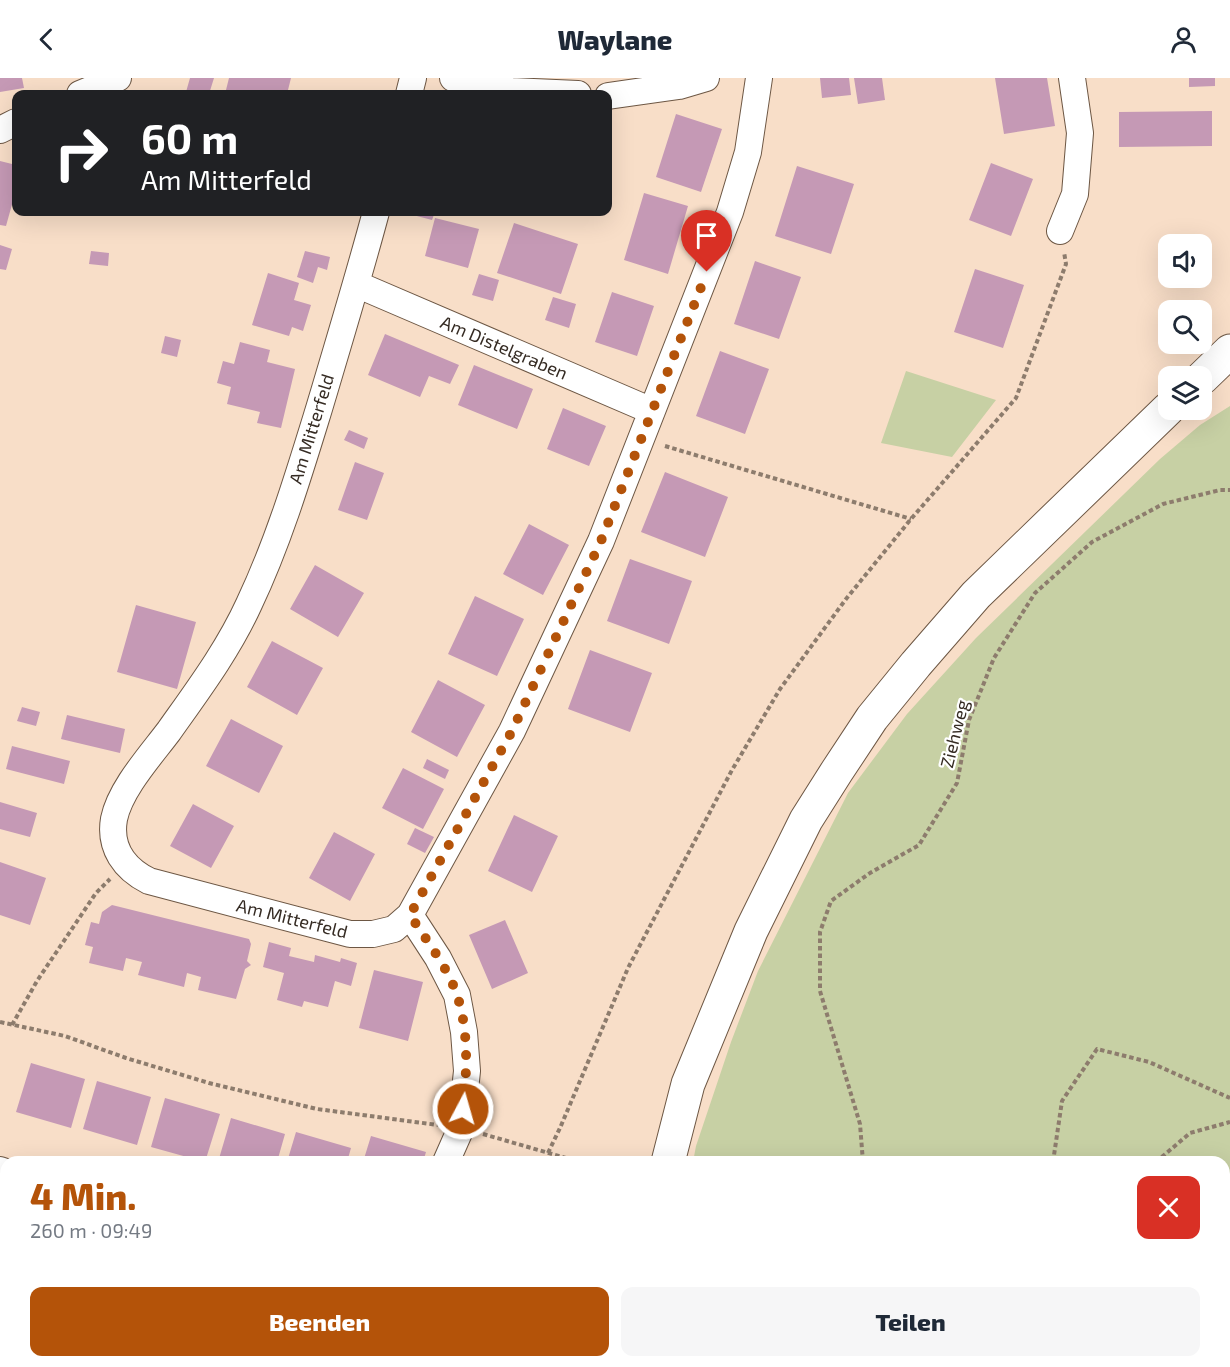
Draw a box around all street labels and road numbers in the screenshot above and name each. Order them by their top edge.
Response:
street label: Am Distelgraben [438,310,571,384]
street label: Am Mitterfeld [284,371,338,486]
street label: Ziehweg [935,697,973,770]
street label: Am Mitterfeld [234,894,350,942]

